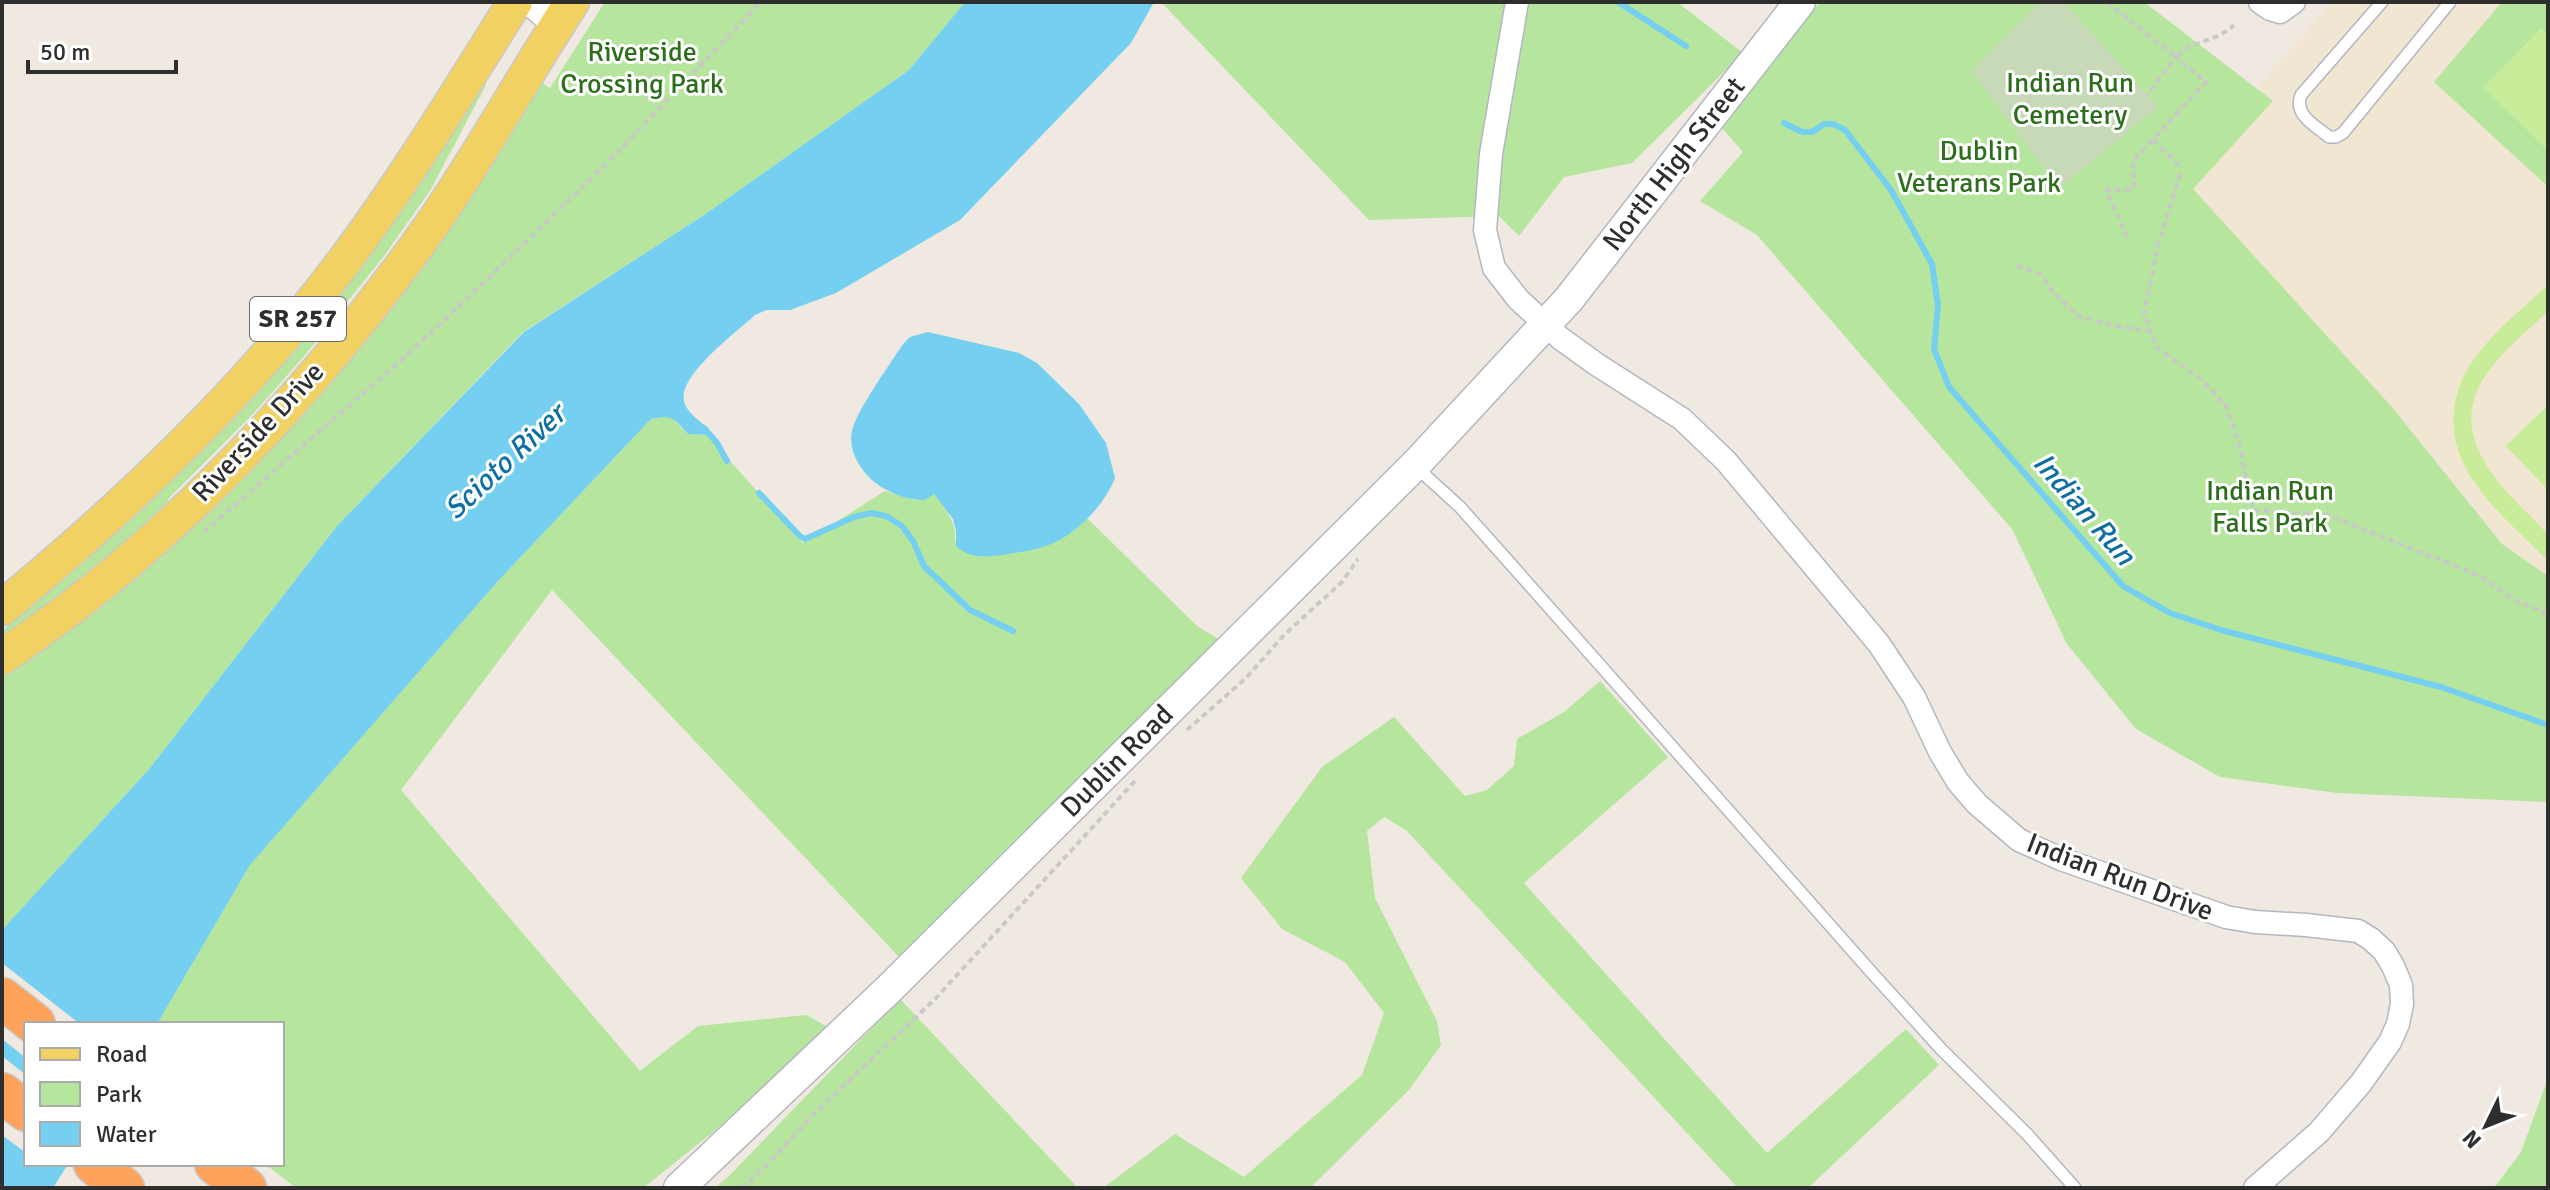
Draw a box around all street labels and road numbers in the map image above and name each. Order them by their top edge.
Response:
street label: North High Street [1596,70,1753,258]
road number: SR 257 [250,297,346,341]
street label: Riverside Drive [185,355,331,509]
street label: Dublin Road [1054,698,1180,824]
street label: Indian Run Drive [2022,826,2218,928]

